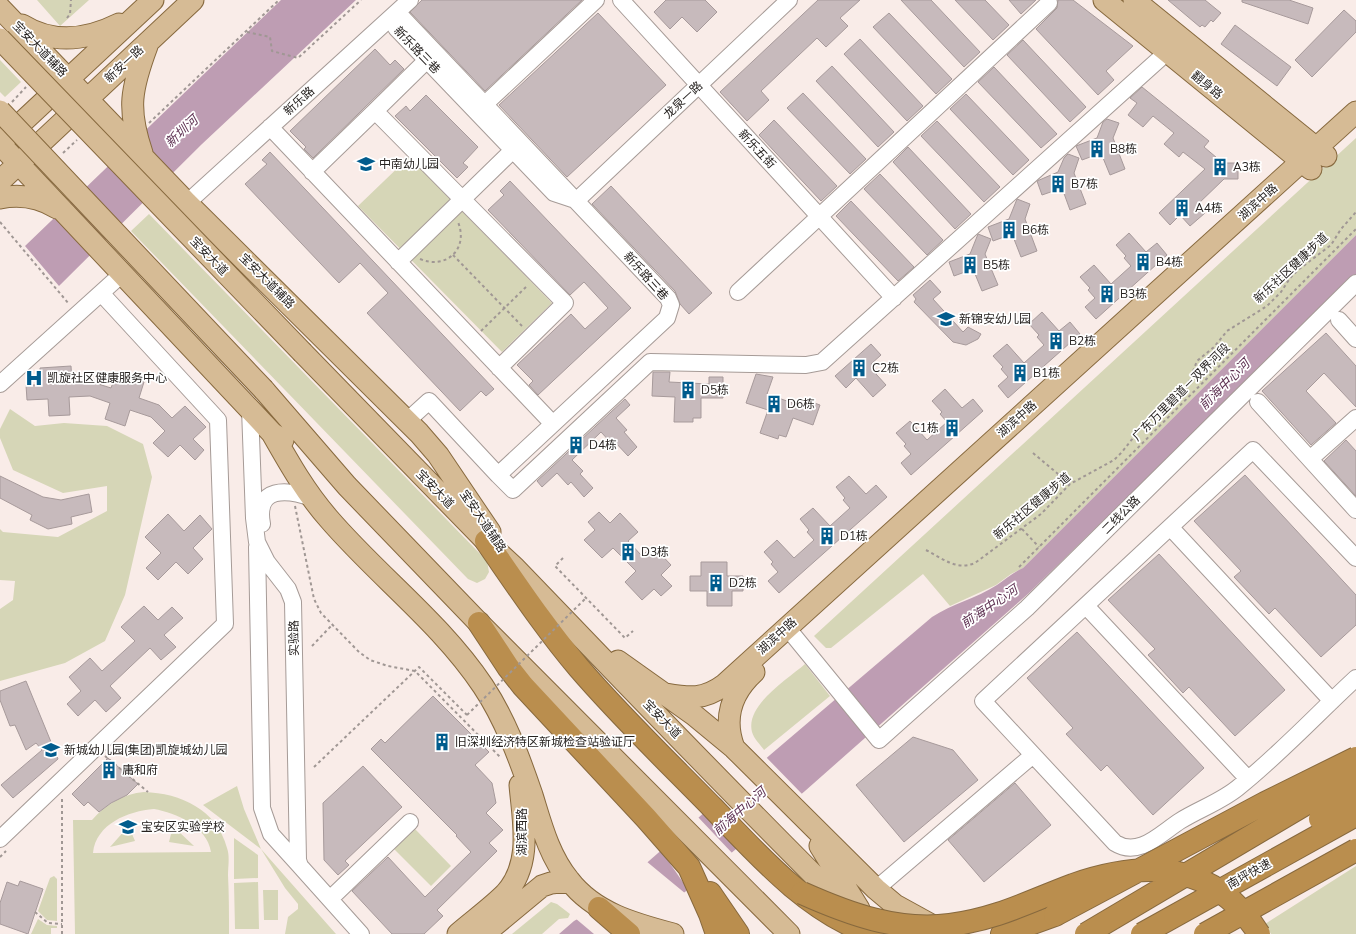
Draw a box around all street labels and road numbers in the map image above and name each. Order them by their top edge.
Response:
street label: 宝安大道辅路 [9,18,71,80]
street label: 新乐路三巷 [390,23,444,77]
street label: 新安一路 [101,42,147,86]
street label: 翻身路 [1188,67,1226,103]
street label: 龙泉一路 [660,78,706,122]
street label: 新乐路 [280,83,318,119]
street label: 新乐五街 [735,126,779,172]
street label: 湖滨中路 [1235,180,1281,224]
street label: 新乐社区健康步道 [1250,229,1332,307]
street label: 宝安大道 [187,233,231,279]
street label: 新乐路三巷 [620,248,672,304]
street label: 宝安大道辅路 [236,250,298,312]
street label: 广东万里碧道－双界河段 [1129,340,1233,444]
street label: 湖滨中路 [994,397,1040,441]
street label: 宝安大道 [413,466,457,512]
street label: 新乐社区健康步道 [990,469,1074,543]
street label: 宝安大道辅路 [456,487,510,555]
street label: 二线公路 [1098,492,1144,538]
street label: 湖滨中路 [754,614,800,658]
street label: 实验路 [286,620,302,656]
street label: 宝安大道 [640,696,684,742]
street label: 湖滨西路 [514,808,530,856]
street label: 南坪快速 [1224,855,1274,893]

